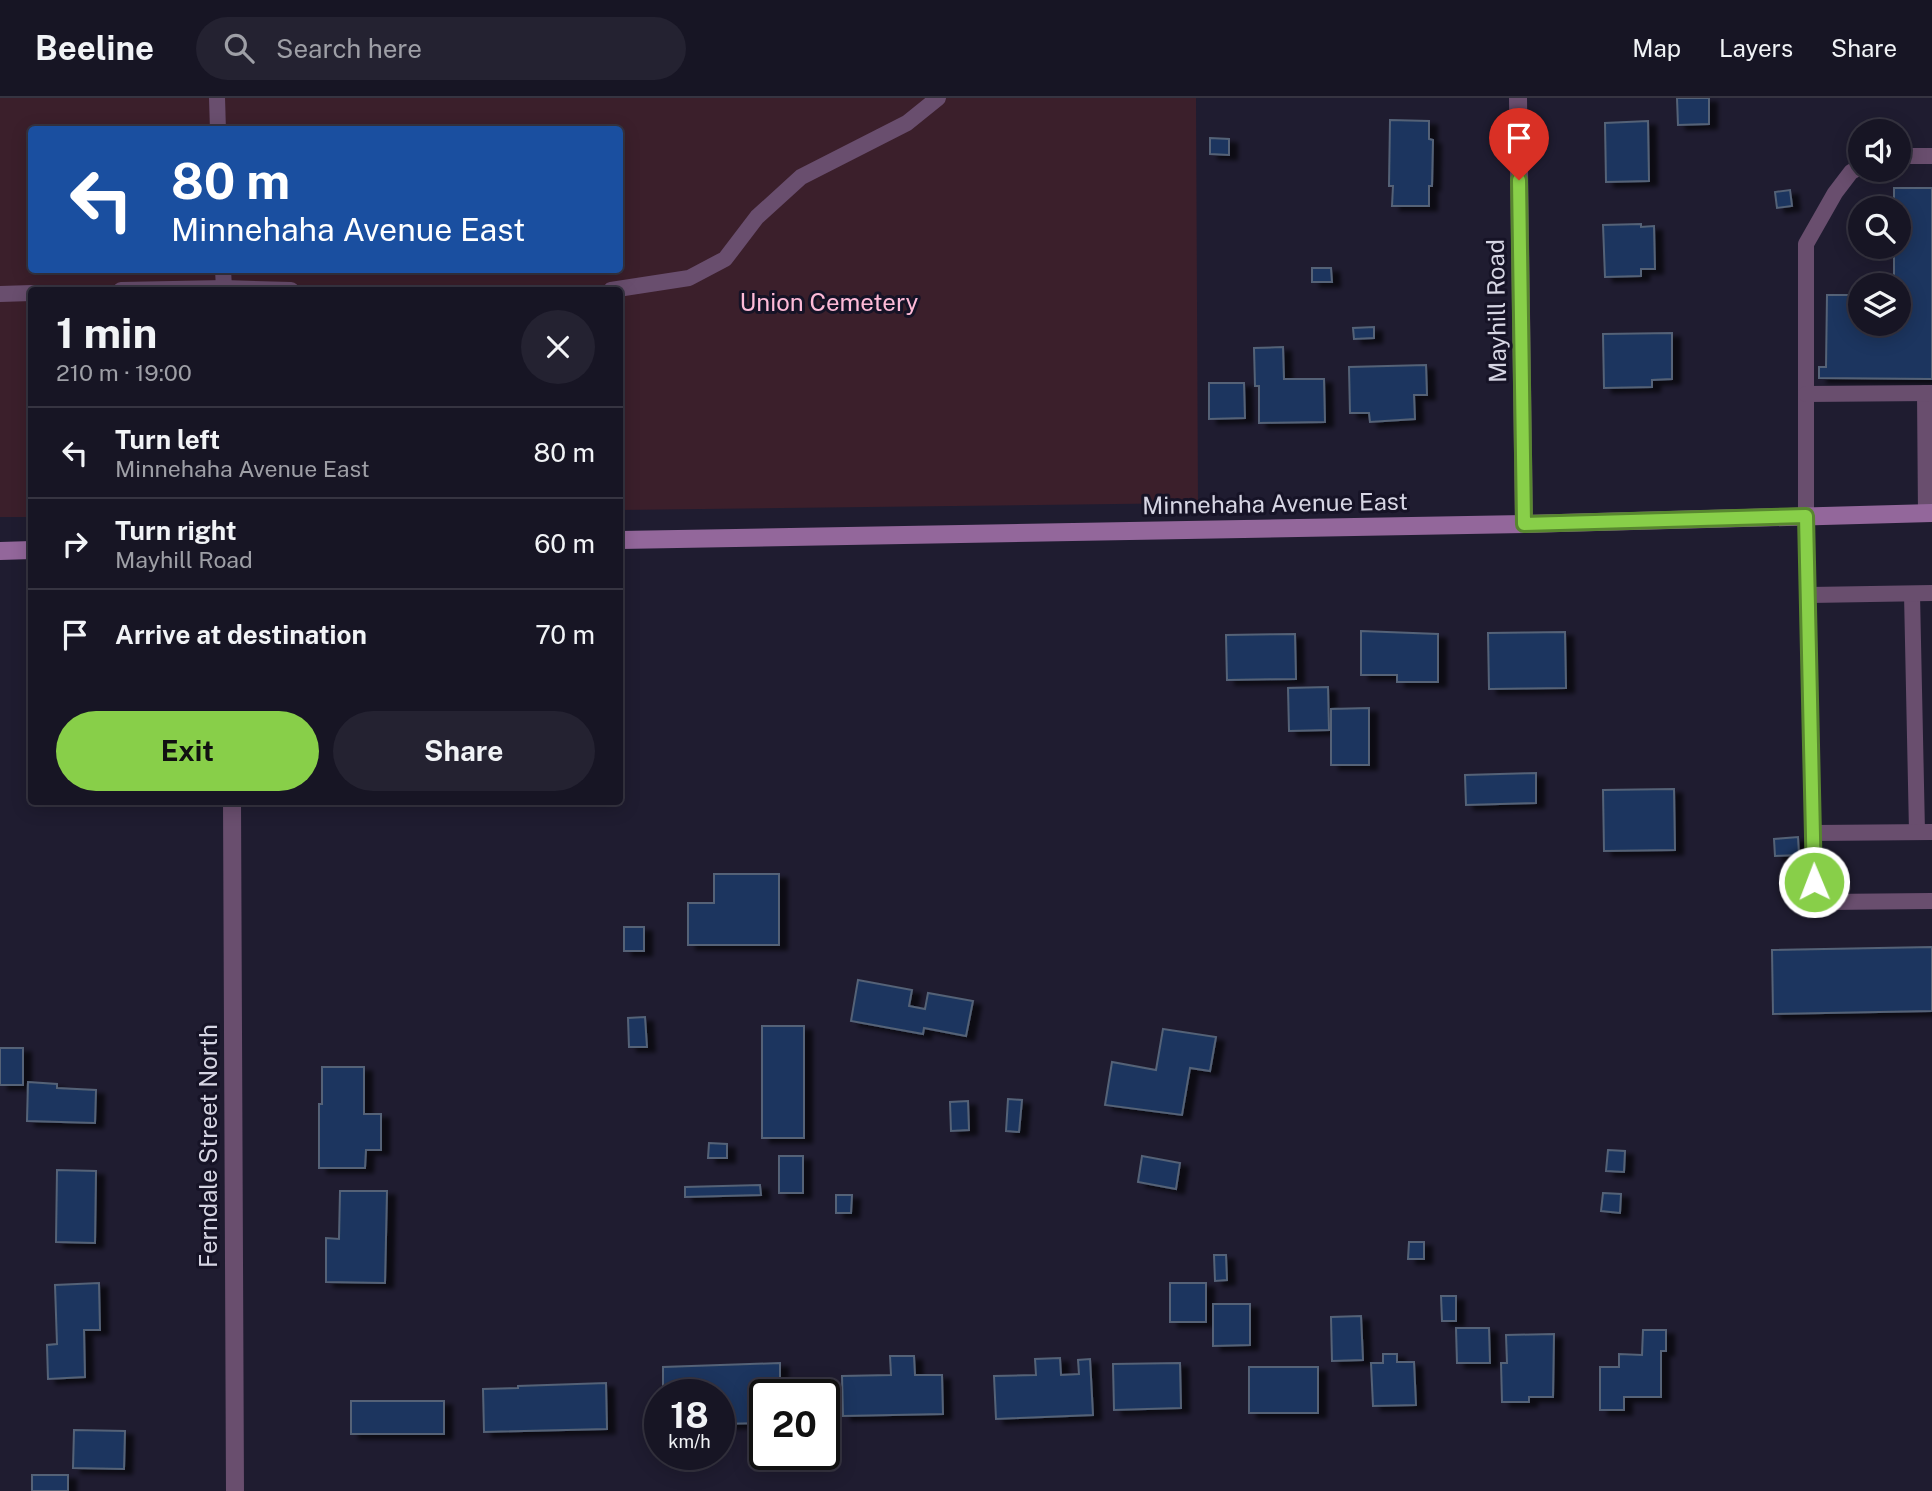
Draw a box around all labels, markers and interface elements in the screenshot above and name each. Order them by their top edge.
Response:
search box [196,17,686,80]
text: Beeline [35,29,154,67]
icon: search [220,29,258,67]
text: Search here [276,33,422,64]
text: Map [1632,34,1681,62]
text: Layers [1719,34,1793,62]
text: Share [1831,34,1897,62]
pin [1489,108,1549,180]
icon: arrive [1500,119,1538,157]
map controls [1848,119,1911,336]
button: sound [1848,119,1911,182]
text: 80 m [171,152,290,210]
icon: left [56,154,147,245]
button: search [1848,196,1911,259]
text: Minnehaha Avenue East [171,211,525,248]
street label: Mayhill Road [1481,239,1511,383]
button: layers [1848,273,1911,336]
park label: Union Cemetery [740,288,919,316]
text: 1 min [56,308,157,357]
button: close [521,310,595,384]
text: 210 m · 19:00 [56,359,192,386]
text: Turn left [115,424,220,455]
icon: left [56,434,94,472]
text: 80 m [534,437,595,468]
text: Minnehaha Avenue East [115,455,370,482]
street label: Minnehaha Avenue East [1142,487,1408,519]
text: Turn right [115,515,237,546]
icon: right [56,525,94,563]
text: 60 m [534,528,595,559]
text: Mayhill Road [115,546,253,573]
icon: arrive [56,616,94,654]
text: Arrive at destination [115,619,367,650]
text: 70 m [535,619,595,650]
button: Exit [56,711,319,791]
button: Share [333,711,595,791]
position arrow [1777,845,1851,919]
street label: Ferndale Street North [194,1024,222,1268]
speed limit sign: 20 [749,1379,840,1470]
text: 18 [670,1395,709,1436]
text: km/h [668,1431,711,1452]

